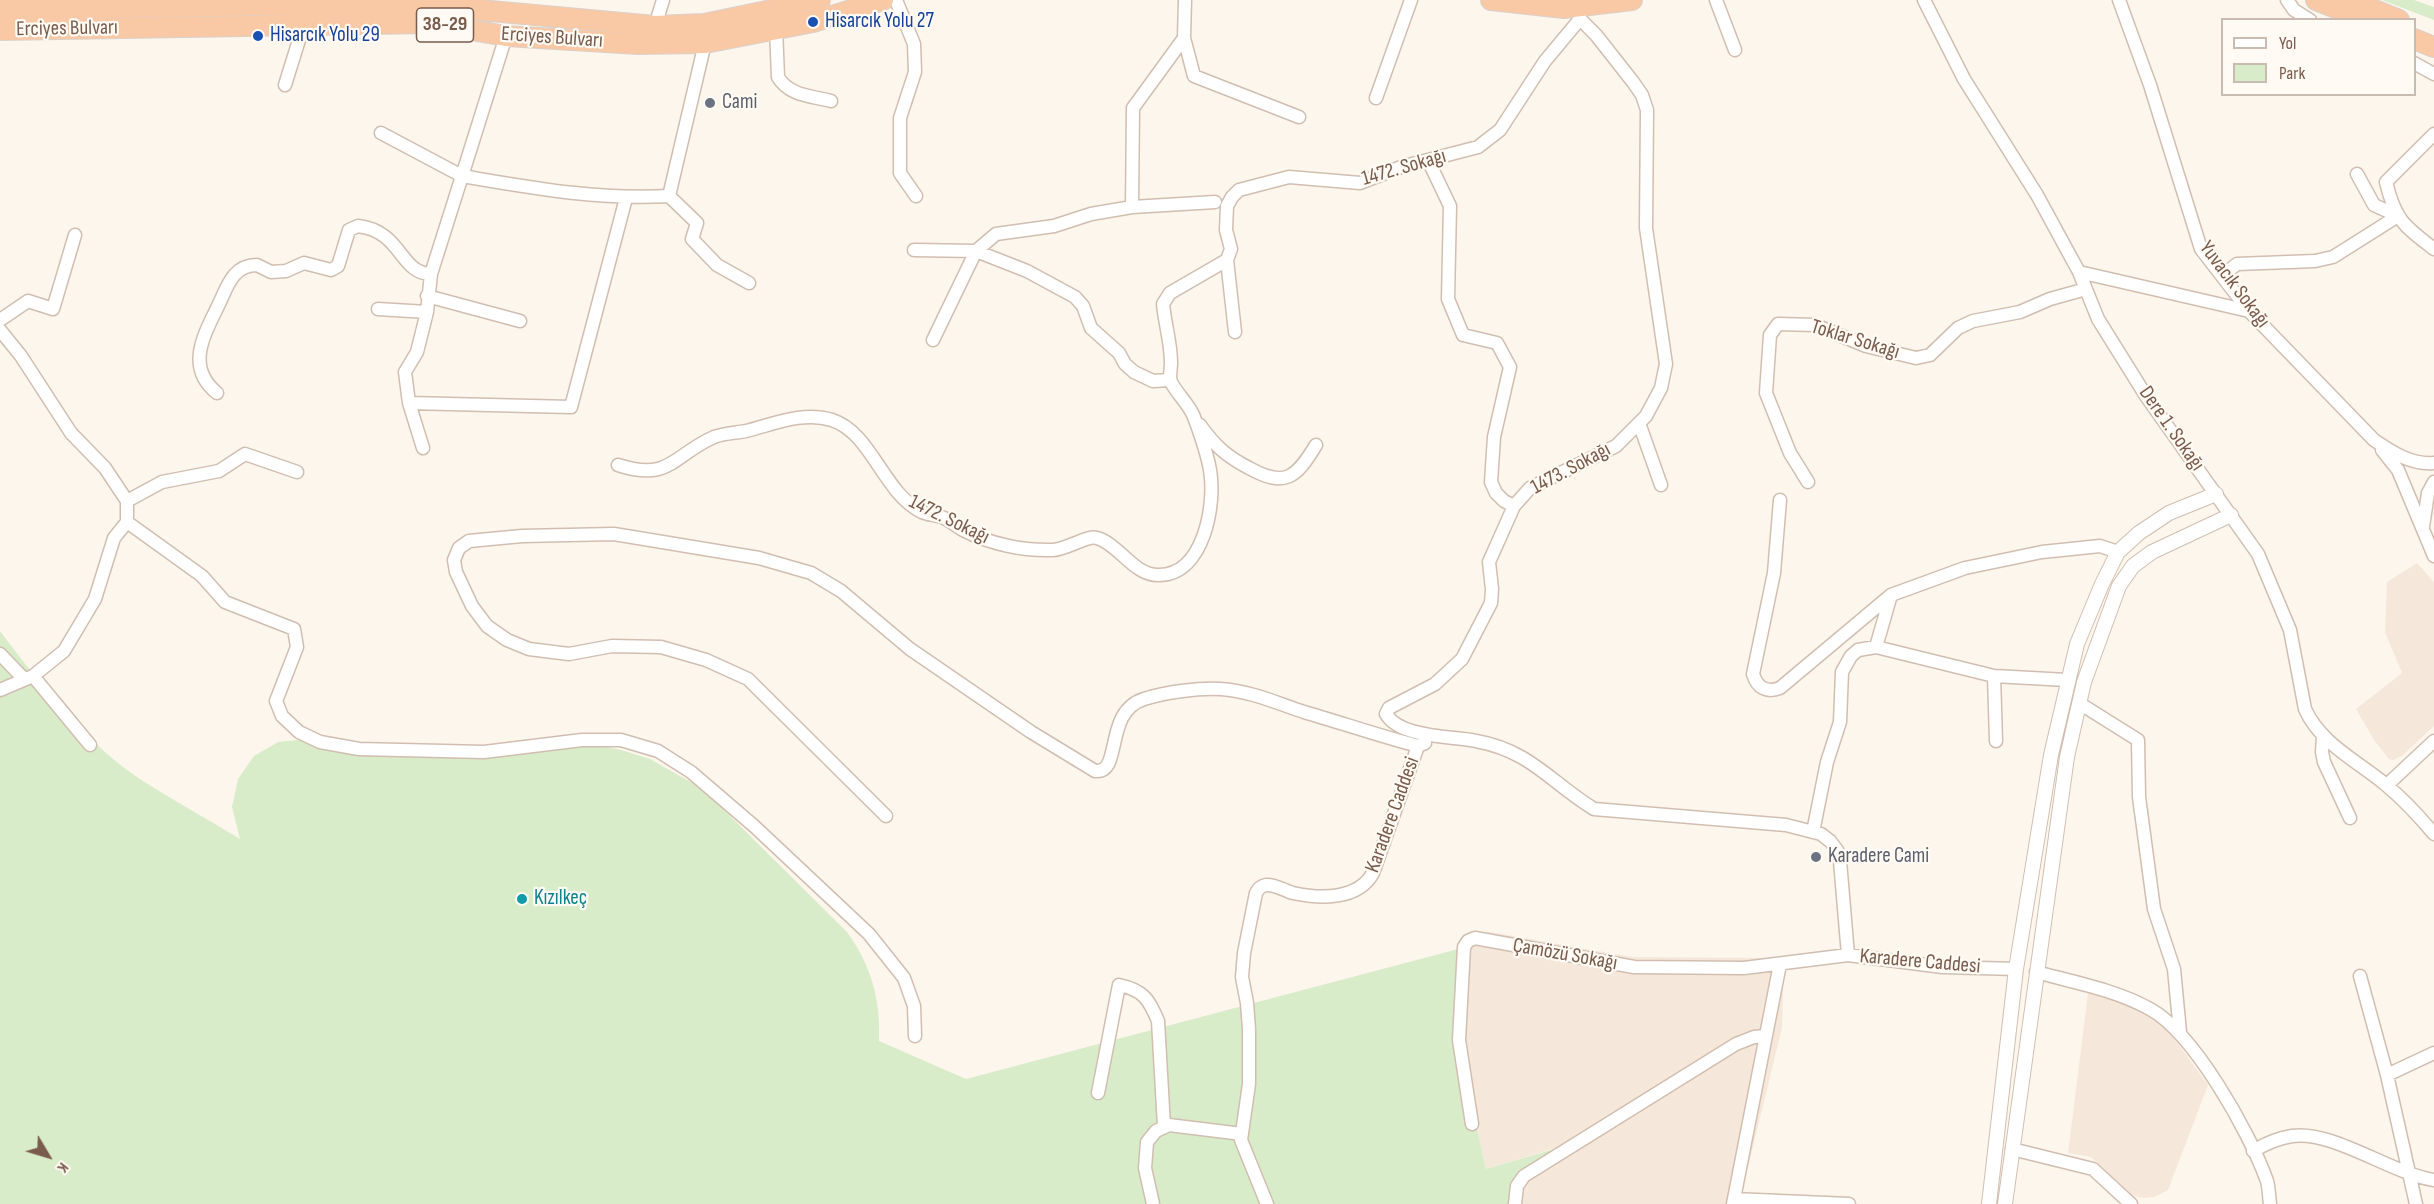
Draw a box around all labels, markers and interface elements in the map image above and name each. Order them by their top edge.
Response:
road number: 38-29 [416,8,474,42]
place label: Hisarcık Yolu 27 [825,9,934,35]
marker: Hisarcık Yolu 27 [806,15,820,29]
street label: Erciyes Bulvarı [16,16,118,42]
legend [2221,18,2416,96]
street label: Erciyes Bulvarı [500,22,604,54]
place label: Hisarcık Yolu 29 [270,23,380,49]
marker: Hisarcık Yolu 29 [251,29,265,43]
text: Yol [2279,33,2296,54]
text: Park [2279,63,2305,84]
place label: Cami [722,90,757,116]
marker: Cami [703,96,717,110]
street label: 1472. Sokağı [1359,144,1449,192]
street label: Yuvacık Sokağı [2193,237,2275,333]
street label: Toklar Sokağı [1808,315,1902,365]
street label: Dere 1. Sokağı [2133,382,2209,476]
street label: 1473. Sokağı [1527,438,1615,500]
street label: 1472. Sokağı [905,490,993,550]
street label: Karadere Caddesi [1360,754,1426,876]
place label: Karadere Cami [1828,844,1929,870]
marker: Karadere Cami [1809,850,1823,864]
place label: Kızılkeç [534,886,587,912]
marker: Kızılkeç [515,892,529,906]
street label: Çamözü Sokağı [1511,933,1619,977]
street label: Karadere Caddesi [1859,944,1981,980]
north arrow [18,1126,78,1186]
text: K [53,1158,72,1176]

